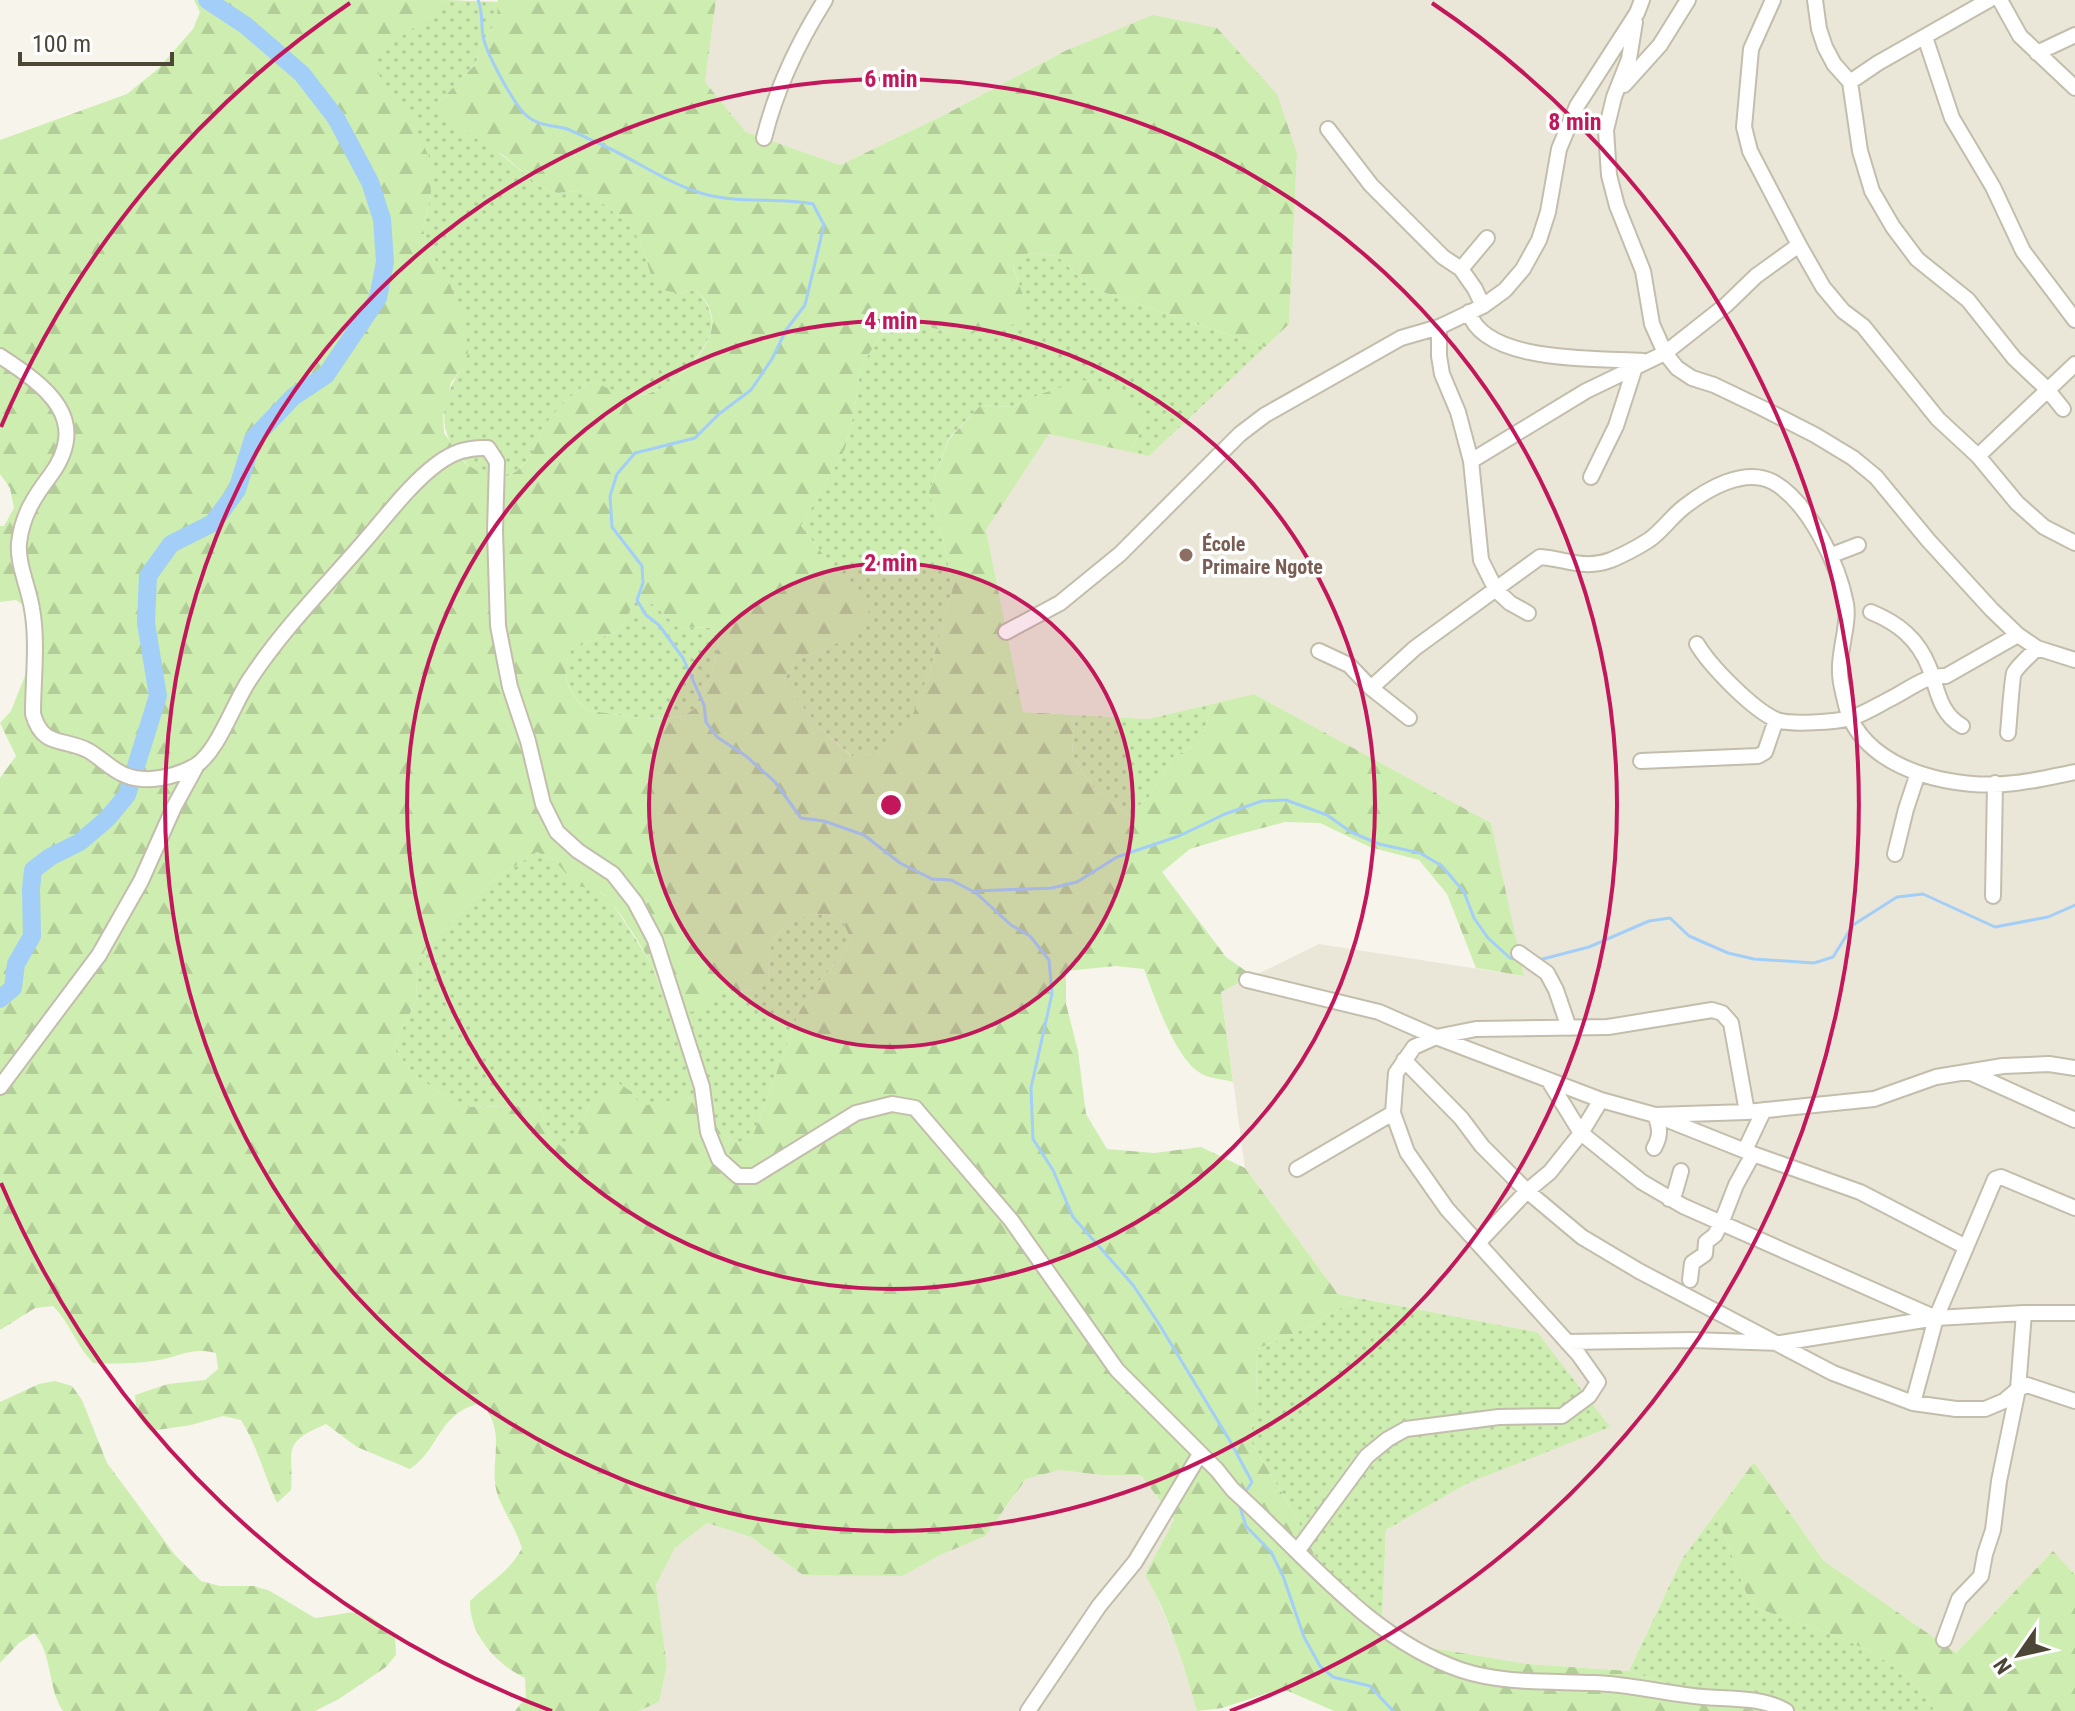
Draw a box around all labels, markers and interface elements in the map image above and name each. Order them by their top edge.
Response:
scale bar [20,16,172,66]
text: 100 m [32,30,91,58]
text: 6 min [864,65,918,93]
text: 8 min [1548,108,1602,136]
text: 4 min [864,307,918,335]
place label: École Primaire Ngote [1202,532,1323,579]
marker: École Primaire Ngote [1177,546,1195,564]
text: 2 min [864,549,918,577]
centre of rings [877,791,905,819]
north arrow [1979,1615,2059,1695]
text: N [1989,1653,2017,1678]

